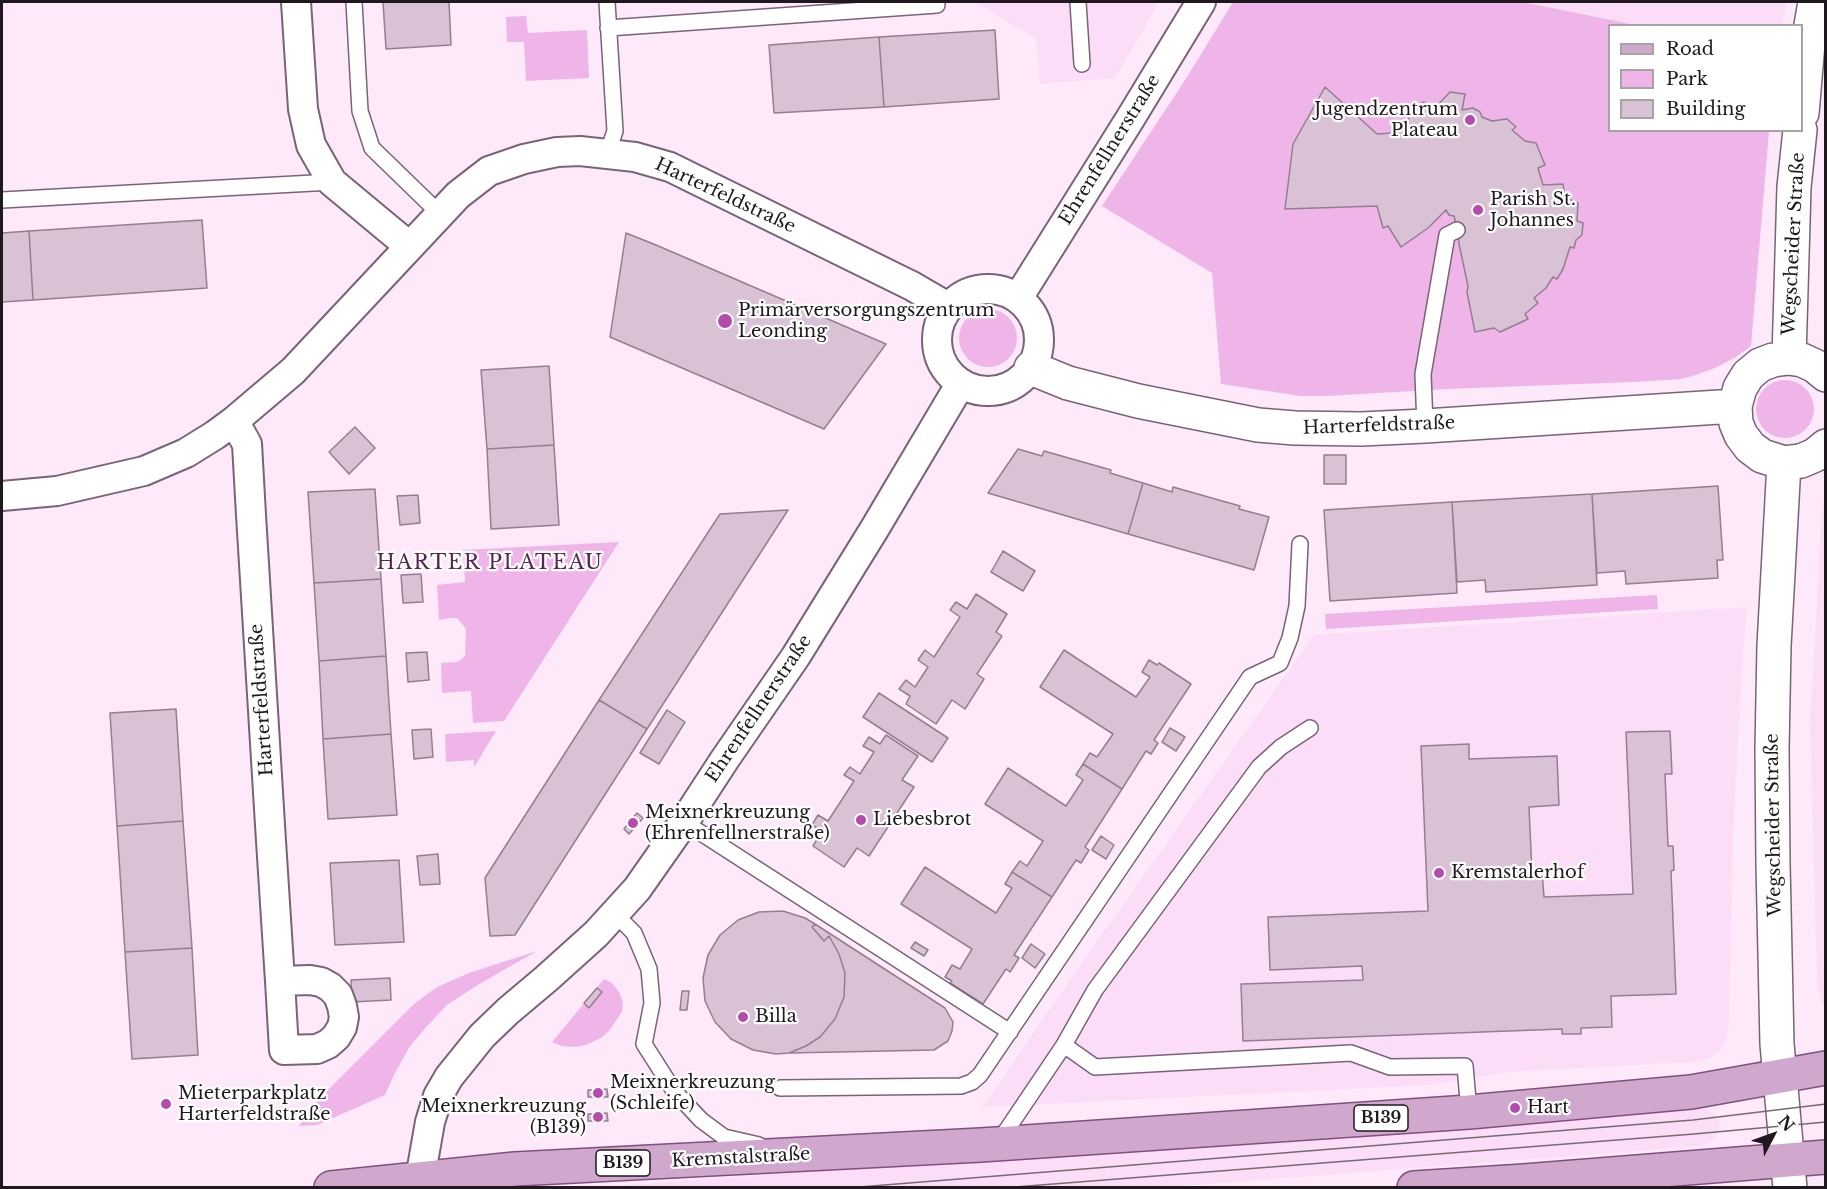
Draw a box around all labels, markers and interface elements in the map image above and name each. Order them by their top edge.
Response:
legend [1608,24,1803,132]
text: Road [1666,38,1714,60]
text: Park [1666,68,1708,90]
street label: Ehrenfellnerstraße [1055,71,1165,229]
text: Building [1666,98,1745,120]
place label: Jugendzentrum Plateau [1314,99,1458,142]
marker: Jugendzentrum Plateau [1463,113,1477,127]
street label: Wegscheider Straße [1778,152,1810,336]
street label: Harterfeldstraße [651,154,799,238]
place label: Parish St. Johannes [1490,189,1576,232]
marker: Parish St. Johannes [1471,203,1485,217]
place label: Primärversorgungszentrum Leonding [738,300,995,342]
marker: Primärversorgungszentrum Leonding [716,312,734,330]
street label: Harterfeldstraße [1302,413,1456,439]
district label: HARTER PLATEAU [376,551,604,575]
street label: Harterfeldstraße [246,623,278,777]
street label: Ehrenfellnerstraße [702,631,816,787]
street label: Wegscheider Straße [1762,733,1786,917]
place label: Meixnerkreuzung (Ehrenfellnerstraße) [645,802,830,844]
place label: Liebesbrot [873,809,972,831]
marker: Liebesbrot [854,813,868,827]
marker: Meixnerkreuzung (Ehrenfellnerstraße) [626,816,640,830]
place label: Kremstalerhof [1451,862,1584,884]
marker: Kremstalerhof [1432,866,1446,880]
place label: Billa [755,1006,797,1028]
marker: Billa [736,1010,750,1024]
place label: Meixnerkreuzung (Schleife) [610,1072,775,1114]
place label: Mieterparkplatz Harterfeldstraße [178,1083,331,1126]
marker: Meixnerkreuzung (Schleife) [591,1086,605,1100]
place label: Meixnerkreuzung (B139) [421,1096,586,1138]
marker: Mieterparkplatz Harterfeldstraße [159,1097,173,1111]
place label: Hart [1527,1097,1569,1119]
marker: Hart [1508,1101,1522,1115]
road number: B139 [1354,1105,1408,1131]
north arrow [1743,1105,1803,1165]
marker: Meixnerkreuzung (B139) [591,1110,605,1124]
text: N [1774,1111,1799,1135]
street label: Kremstalstraße [671,1144,811,1172]
road number: B139 [596,1150,650,1176]

